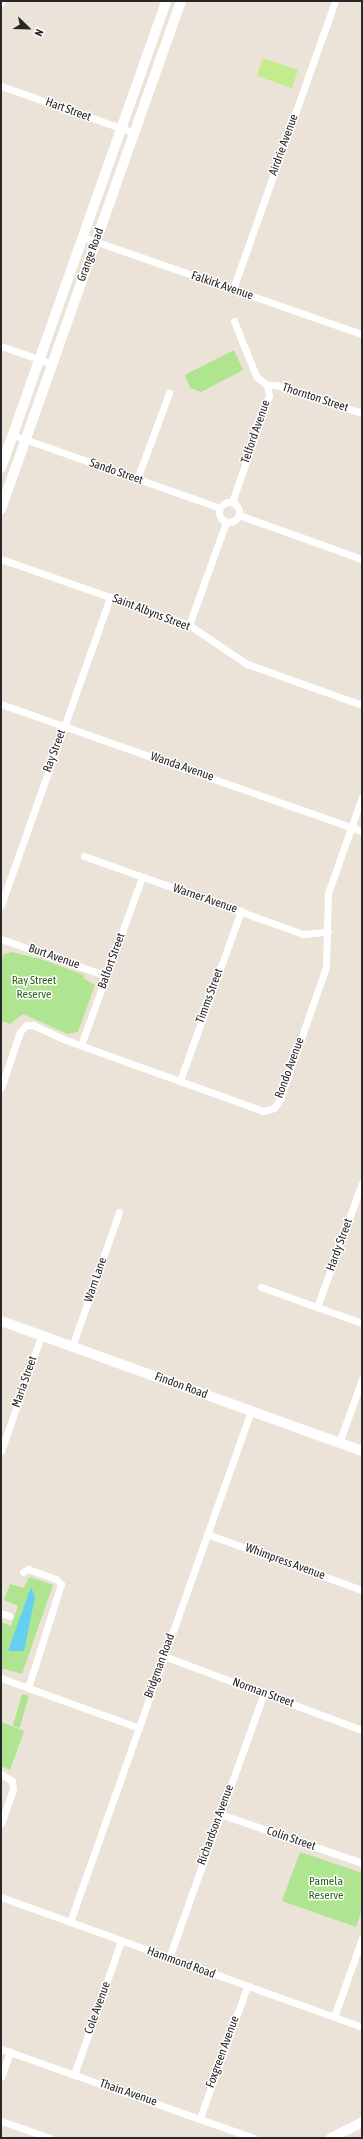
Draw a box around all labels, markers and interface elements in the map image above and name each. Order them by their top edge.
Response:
north arrow [8,8,48,48]
text: N [32,27,46,38]
street label: Hart Street [43,95,93,125]
street label: Airdrie Avenue [266,112,302,178]
street label: Grange Road [75,226,107,284]
street label: Falkirk Avenue [189,269,255,303]
street label: Thornton Street [280,381,350,415]
street label: Telford Avenue [238,398,274,466]
street label: Sando Street [87,456,145,488]
street label: Saint Albyns Street [110,592,192,634]
street label: Ray Street [41,728,69,774]
street label: Wanda Avenue [149,749,215,785]
street label: Warner Avenue [171,881,239,917]
street label: Balfort Street [95,931,129,991]
street label: Burt Avenue [26,942,82,972]
street label: Timms Street [193,967,227,1025]
park label: Ray Street Reserve [12,974,56,1002]
street label: Rondo Avenue [272,1036,308,1100]
street label: Hardy Street [324,1217,356,1273]
street label: Warn Lane [82,1256,110,1304]
street label: Maria Street [9,1354,41,1410]
street label: Findon Road [153,1370,209,1402]
street label: Whimpress Avenue [243,1541,327,1583]
street label: Bridgman Road [142,1632,178,1700]
street label: Norman Street [230,1675,296,1711]
street label: Richardson Avenue [195,1783,237,1867]
street label: Colin Street [265,1824,317,1854]
park label: Pamela Reserve [309,1875,343,1903]
street label: Hammond Road [145,1944,217,1982]
street label: Cole Avenue [82,1980,114,2036]
street label: Foxgreen Avenue [203,2014,243,2090]
street label: Thain Avenue [97,2076,159,2110]

